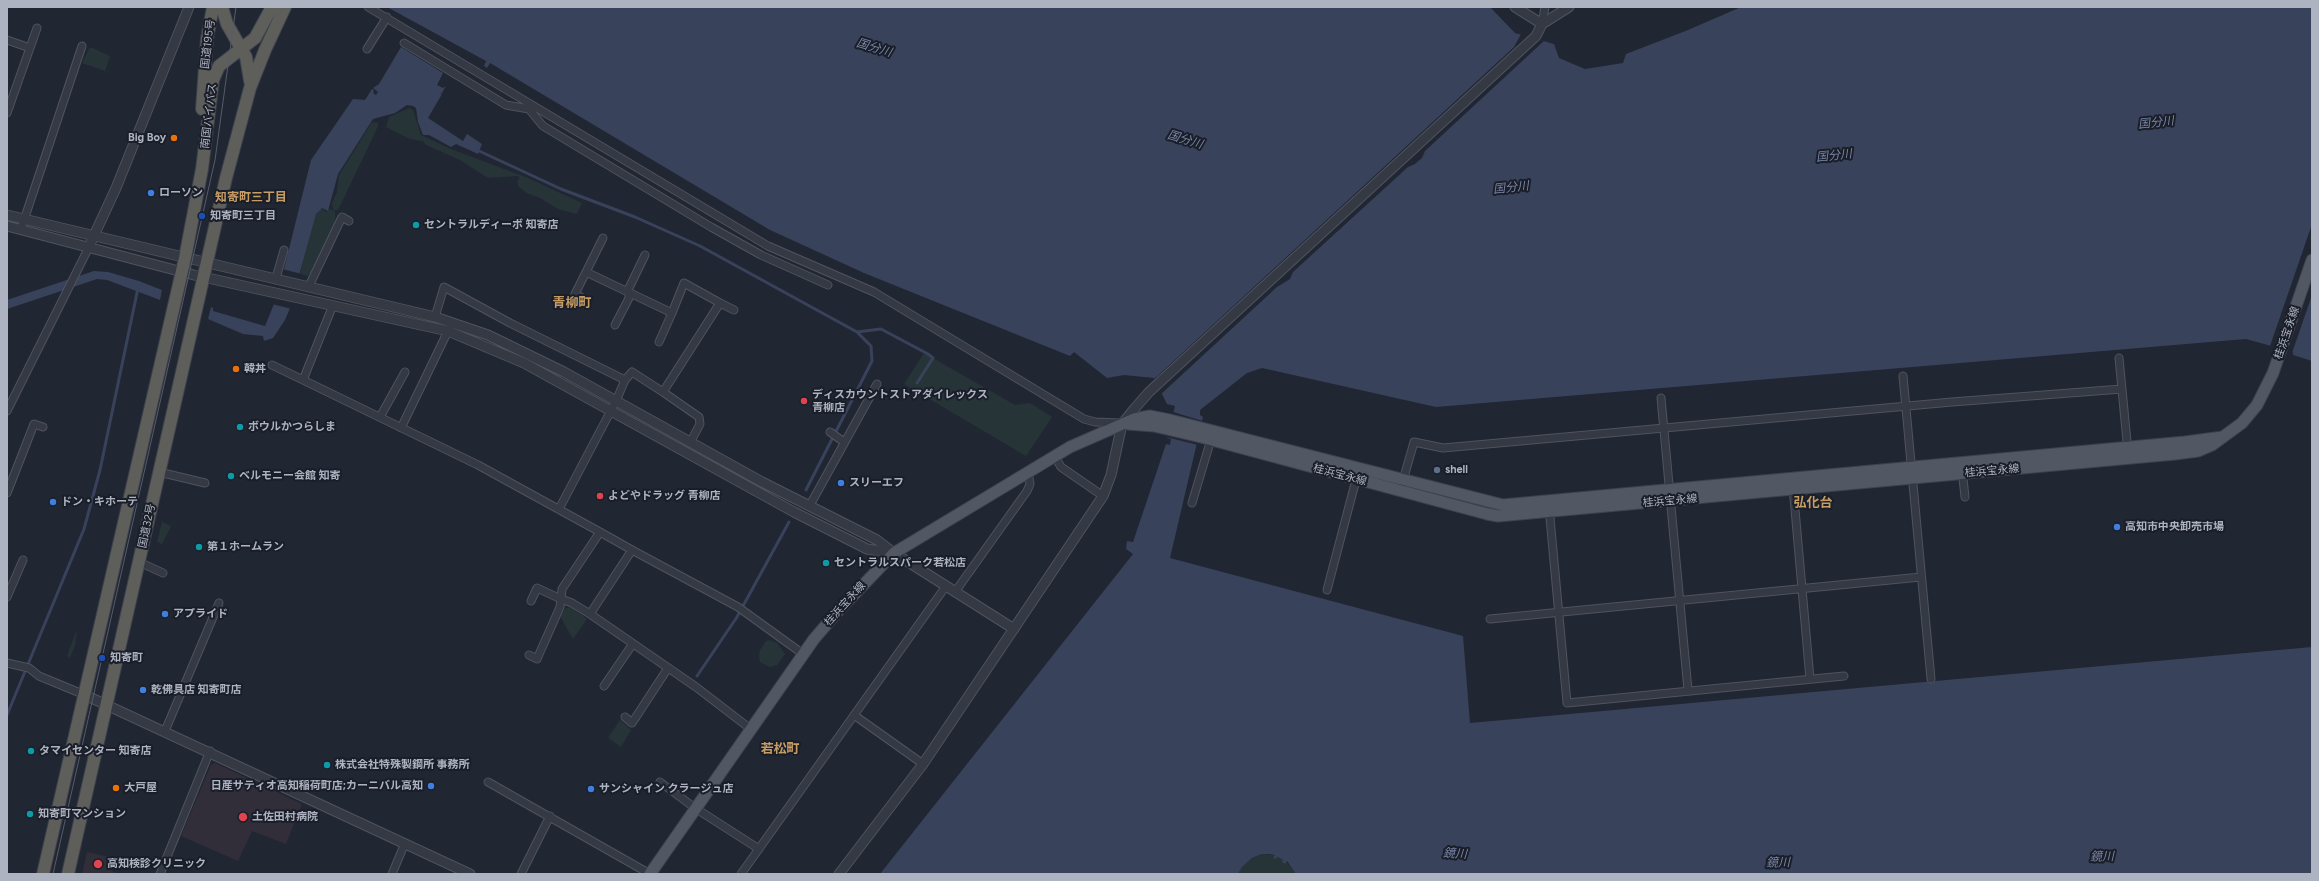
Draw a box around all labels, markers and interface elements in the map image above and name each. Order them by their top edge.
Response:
street label: 国道195号 [198,18,218,70]
water label: 国分川 [855,36,893,60]
street label: 南国バイパス [198,82,220,150]
water label: 国分川 [2137,114,2175,132]
water label: 国分川 [1166,128,1204,152]
place label: Big Boy [128,131,166,145]
marker: Big Boy [169,133,179,143]
water label: 国分川 [1815,147,1853,165]
water label: 国分川 [1492,179,1530,197]
place label: ローソン [159,186,203,200]
marker: ローソン [146,188,156,198]
district label: 知寄町三丁目 [215,190,287,204]
place label: 知寄町三丁目 [210,209,276,223]
marker: 知寄町三丁目 [197,211,207,221]
place label: セントラルディーボ 知寄店 [424,218,559,232]
marker: セントラルディーボ 知寄店 [411,220,421,230]
district label: 青柳町 [553,295,591,311]
street label: 桂浜宝永線 [2272,305,2302,361]
place label: 韓丼 [244,362,266,376]
marker: 韓丼 [231,364,241,374]
place label: ディスカウントストアダイレックス 青柳店 [812,388,988,414]
marker: ディスカウントストアダイレックス 青柳店 [799,396,809,406]
place label: ボウルかつらしま [248,420,336,434]
marker: ボウルかつらしま [235,422,245,432]
street label: 桂浜宝永線 [1312,462,1368,488]
street label: 桂浜宝永線 [1964,462,2020,480]
place label: shell [1445,463,1468,477]
marker: shell [1432,465,1442,475]
place label: ベルモニー会館 知寄 [239,469,341,483]
marker: ベルモニー会館 知寄 [226,471,236,481]
place label: スリーエフ [849,476,904,490]
marker: スリーエフ [836,478,846,488]
place label: よどやドラッグ 青柳店 [608,489,721,503]
marker: よどやドラッグ 青柳店 [595,491,605,501]
street label: 桂浜宝永線 [1642,492,1698,510]
place label: ドン・キホーテ [61,495,138,509]
district label: 弘化台 [1794,495,1832,511]
marker: ドン・キホーテ [48,497,58,507]
street label: 国道32号 [136,503,158,549]
place label: 高知市中央卸売市場 [2125,520,2224,534]
marker: 高知市中央卸売市場 [2112,522,2122,532]
place label: 第１ホームラン [207,540,284,554]
marker: 第１ホームラン [194,542,204,552]
place label: セントラルスパーク若松店 [834,556,966,570]
marker: セントラルスパーク若松店 [821,558,831,568]
street label: 桂浜宝永線 [822,579,868,629]
place label: アプライド [173,607,228,621]
marker: アプライド [160,609,170,619]
place label: 知寄町 [110,651,143,665]
marker: 知寄町 [97,653,107,663]
place label: 乾佛具店 知寄町店 [151,683,242,697]
marker: 乾佛具店 知寄町店 [138,685,148,695]
district label: 若松町 [761,741,799,757]
place label: タマイセンター 知寄店 [39,744,152,758]
marker: タマイセンター 知寄店 [26,746,36,756]
place label: 株式会社特殊製鋼所 事務所 [335,758,470,772]
marker: 株式会社特殊製鋼所 事務所 [322,760,332,770]
place label: 日産サティオ高知稲荷町店;カーニバル高知 [211,779,423,793]
place label: 大戸屋 [124,781,157,795]
marker: 日産サティオ高知稲荷町店;カーニバル高知 [426,781,436,791]
place label: サンシャイン クラージュ店 [599,782,734,796]
marker: 大戸屋 [111,783,121,793]
marker: サンシャイン クラージュ店 [586,784,596,794]
place label: 知寄町マンション [38,807,126,821]
marker: 知寄町マンション [25,809,35,819]
place label: 土佐田村病院 [252,810,318,824]
marker: 土佐田村病院 [237,811,249,823]
water label: 鏡川 [1443,846,1467,862]
water label: 鏡川 [2090,850,2114,864]
water label: 鏡川 [1766,856,1790,870]
place label: 高知検診クリニック [107,857,206,871]
marker: 高知検診クリニック [92,858,104,870]

